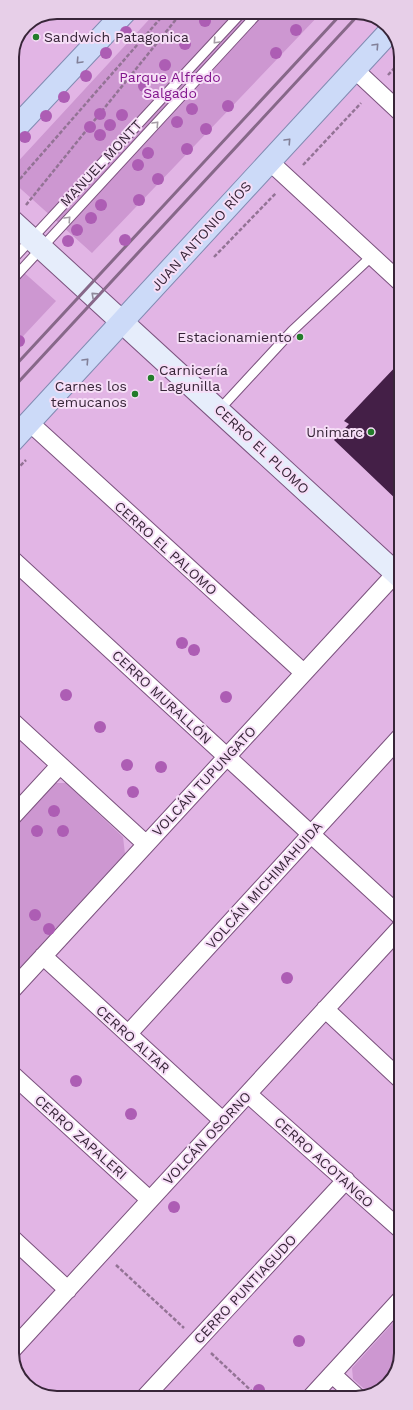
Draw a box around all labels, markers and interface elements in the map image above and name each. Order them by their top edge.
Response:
place label: Sandwich Patagonica [44,29,189,45]
marker: Sandwich Patagonica [31,32,41,42]
one-way arrow [213,36,220,44]
one-way arrow [372,43,379,51]
one-way arrow [76,56,84,64]
park label: Parque Alfredo Salgado [119,69,221,101]
street label: MANUEL MONTT [57,116,146,210]
one-way arrow [151,121,159,129]
one-way arrow [283,138,291,146]
street label: JUAN ANTONIO RÍOS [148,178,254,294]
one-way arrow [63,216,70,224]
one-way arrow [91,293,99,300]
place label: Estacionamiento [177,329,292,345]
marker: Estacionamiento [295,332,305,342]
one-way arrow [82,358,89,366]
place label: Carnicería Lagunilla [159,362,228,394]
marker: Carnicería Lagunilla [146,373,156,383]
place label: Carnes los temucanos [51,378,127,410]
marker: Carnes los temucanos [130,389,140,399]
street label: CERRO EL PLOMO [211,401,313,497]
place label: Unimarc [306,424,363,440]
marker: Unimarc [366,427,376,437]
street label: CERRO EL PALOMO [112,498,220,598]
street label: CERRO MURALLÓN [109,647,215,747]
street label: VOLCÁN TUPUNGATO [149,723,259,839]
street label: VOLCÁN MICHIMAHUIDA [203,818,325,952]
street label: CERRO ALTAR [93,1002,173,1076]
street label: VOLCÁN OSORNO [160,1088,254,1188]
street label: CERRO ZAPALERI [32,1091,130,1183]
street label: CERRO ACOTANGO [271,1113,377,1211]
street label: CERRO PUNTIAGUDO [190,1231,300,1347]

